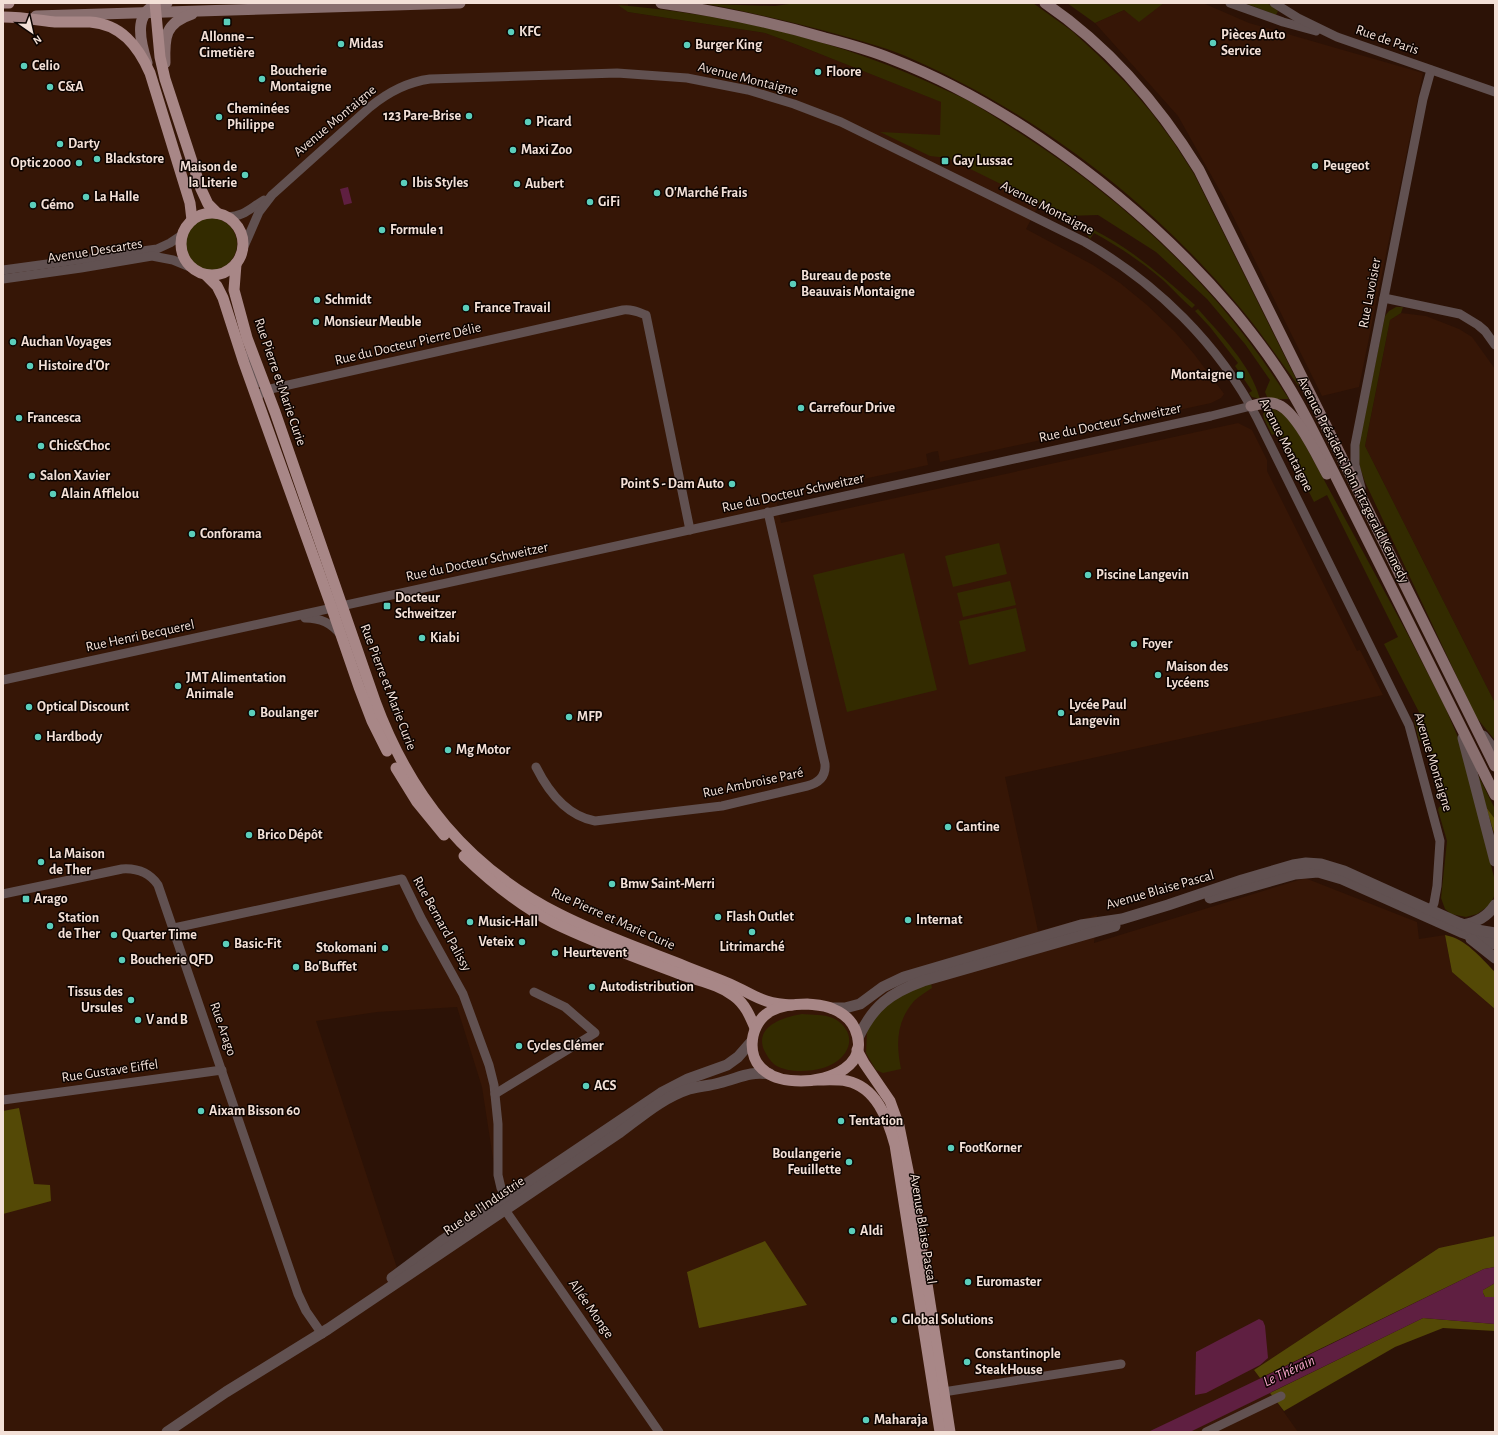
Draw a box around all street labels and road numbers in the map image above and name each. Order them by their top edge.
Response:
street label: Rue de Paris [1354,23,1420,57]
street label: Avenue Montaigne [696,60,800,98]
street label: Avenue Montaigne [291,83,379,159]
street label: Avenue Montaigne [998,178,1096,238]
street label: Avenue Descartes [47,237,143,265]
street label: Rue Lavoisier [1356,256,1384,329]
street label: Rue Pierre et Marie Curie [252,316,308,448]
street label: Rue du Docteur Pierre Délie [334,320,482,368]
street label: Avenue Président John Fitzgerald Kennedy [1295,375,1411,586]
street label: Avenue Montaigne [1256,396,1316,494]
street label: Rue du Docteur Schweitzer [1038,401,1183,445]
street label: Rue du Docteur Schweitzer [721,471,866,515]
street label: Rue du Docteur Schweitzer [405,540,550,584]
street label: Rue Henri Becquerel [84,618,196,654]
street label: Rue Pierre et Marie Curie [357,622,419,752]
street label: Avenue Montaigne [1411,711,1455,813]
street label: Rue Ambroise Paré [701,765,805,801]
street label: Avenue Blaise Pascal [1104,868,1216,912]
street label: Rue Bernard Palissy [410,874,474,974]
street label: Rue Pierre et Marie Curie [549,885,677,953]
street label: Rue Arago [207,1000,239,1058]
street label: Rue Gustave Eiffel [61,1057,159,1085]
street label: Avenue Blaise Pascal [907,1173,939,1285]
street label: Rue de l'Industrie [441,1174,527,1238]
street label: Allée Monge [566,1277,616,1341]

